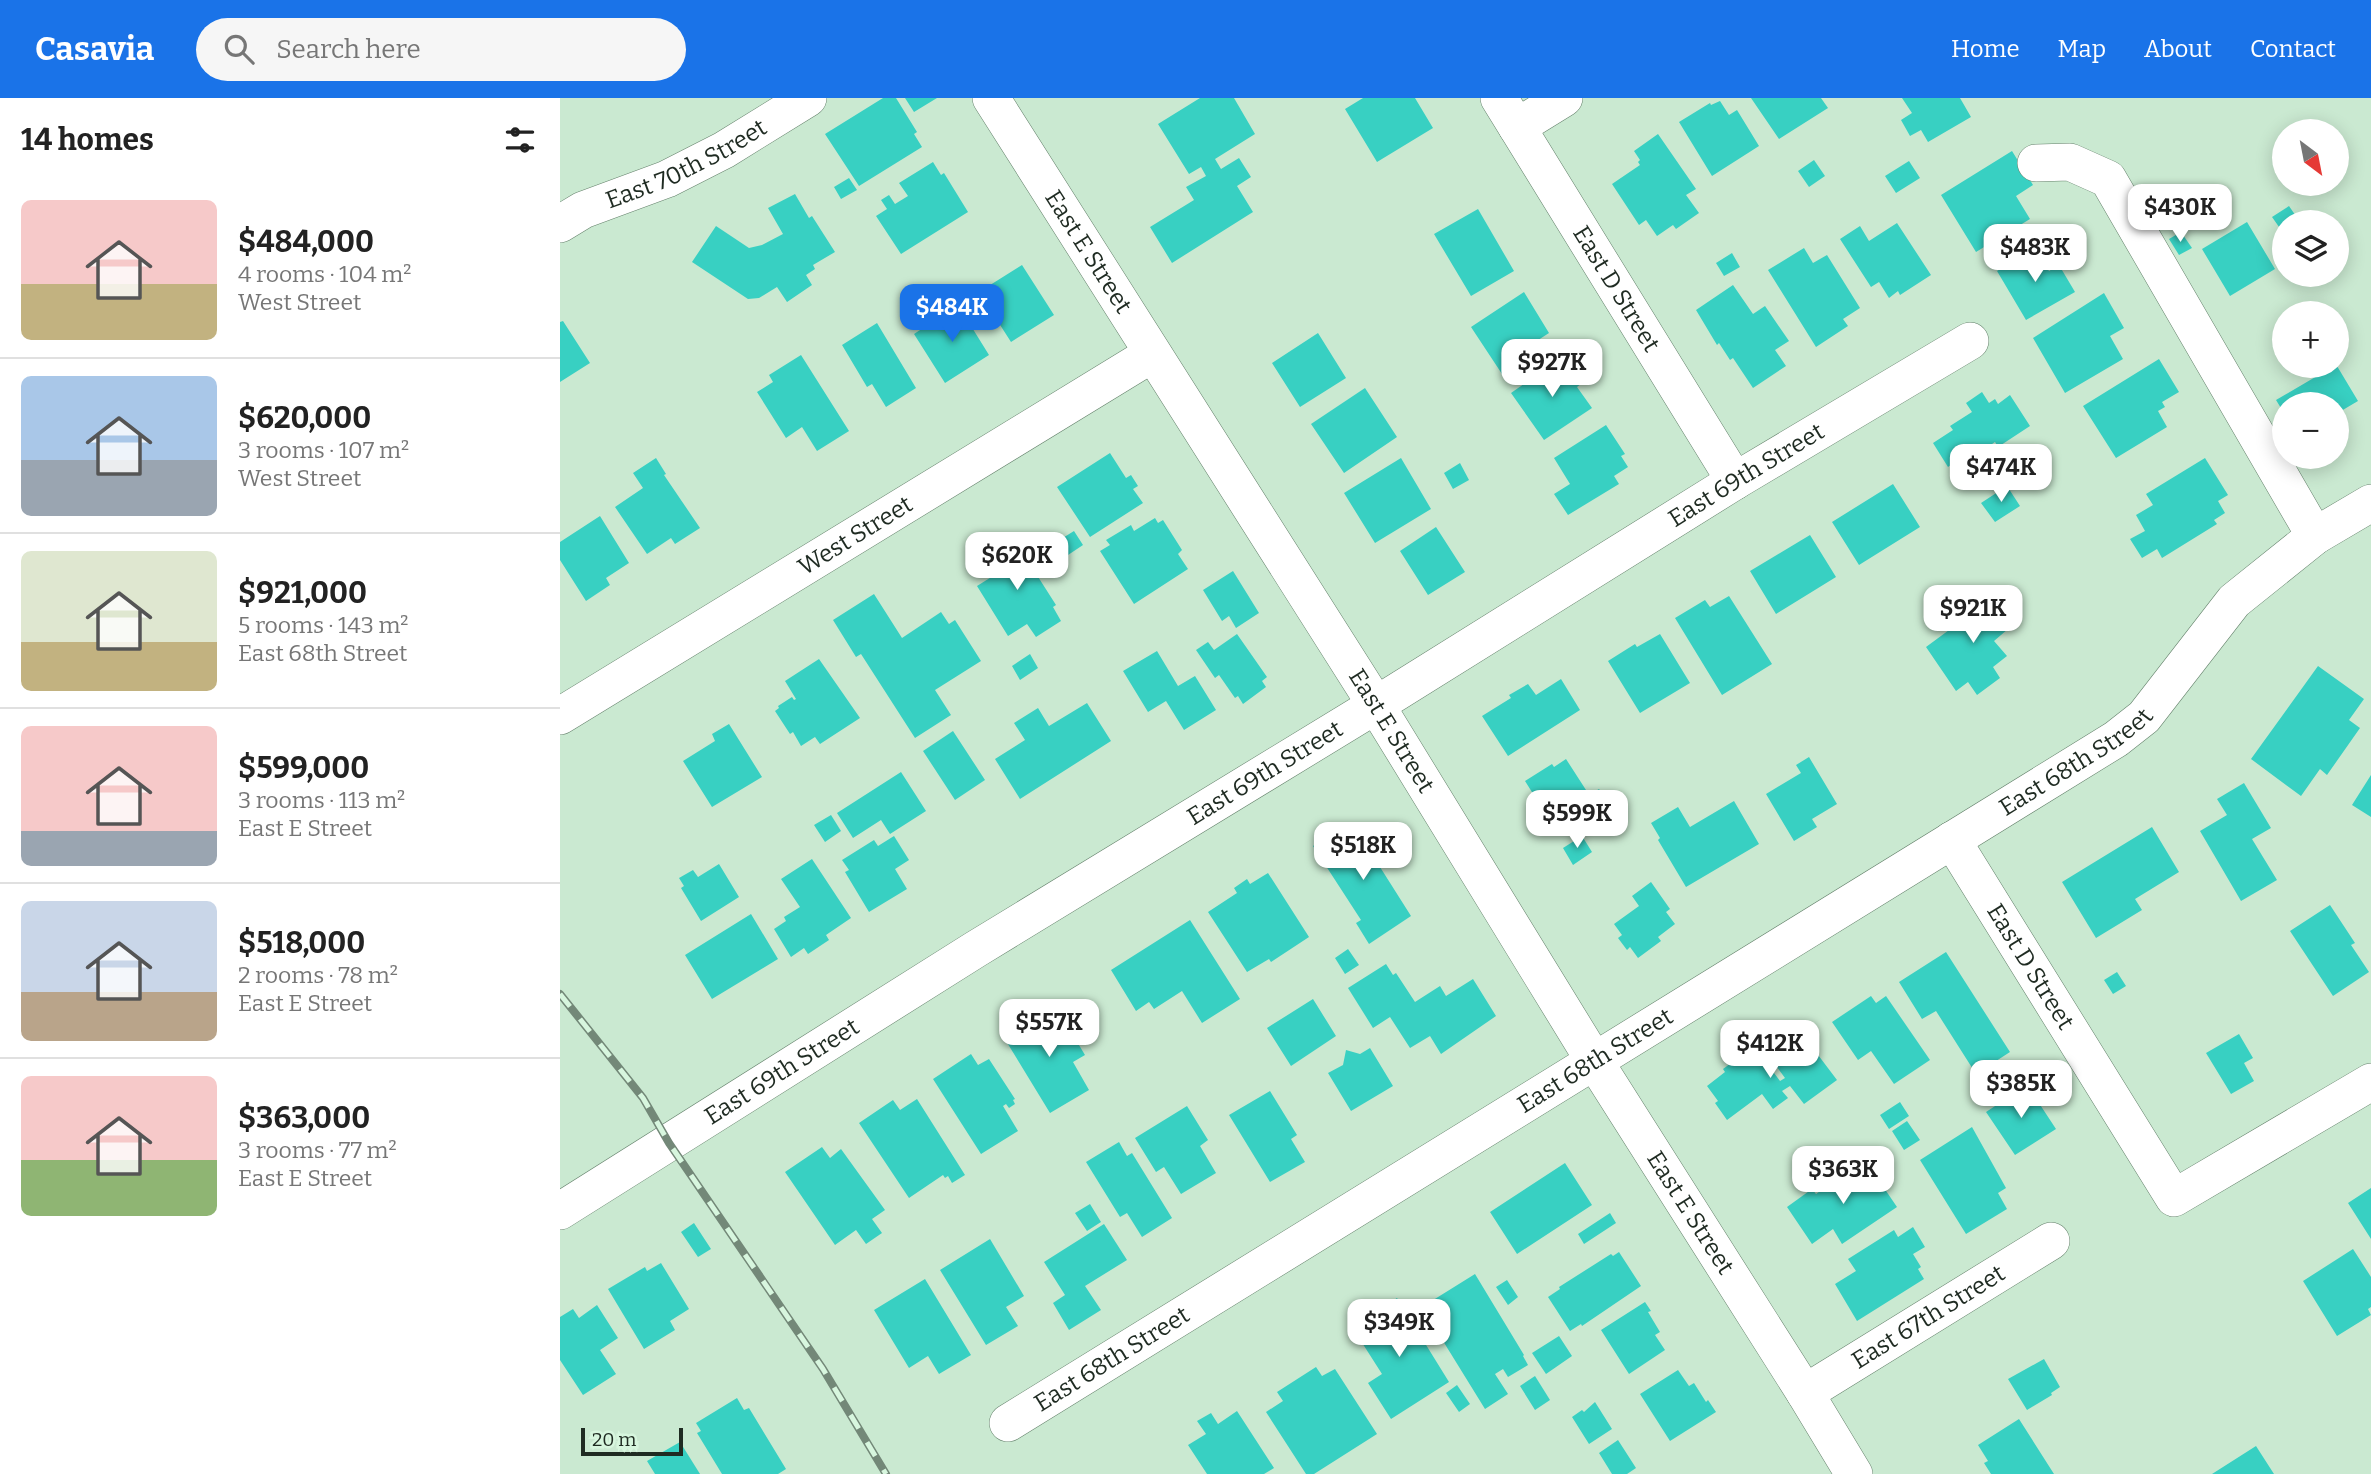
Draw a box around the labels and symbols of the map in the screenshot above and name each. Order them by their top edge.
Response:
street label: East 70th Street [602,113,772,214]
north arrow [2272,119,2348,196]
pin: $430K [2131,184,2229,244]
street label: East E Street [1039,185,1138,319]
street label: East D Street [1567,221,1666,357]
pin: $483K [1986,225,2084,284]
pin: $484K [903,285,1001,344]
pin: $927K [1503,340,1601,399]
street label: East 69th Street [1663,417,1829,533]
pin: $474K [1952,444,2050,504]
street label: West Street [793,490,918,581]
pin: $620K [968,532,1066,592]
pin: $921K [1924,586,2022,645]
street label: East E Street [1343,664,1441,798]
street label: East 68th Street [1994,703,2159,822]
street label: East 69th Street [1182,715,1348,831]
pin: $599K [1528,790,1626,850]
pin: $518K [1314,822,1412,882]
street label: East D Street [1981,899,2080,1035]
pin: $557K [1000,1000,1098,1059]
street label: East 68th Street [1513,1002,1678,1119]
street label: East 69th Street [699,1012,864,1130]
pin: $412K [1721,1020,1819,1080]
pin: $385K [1972,1060,2070,1120]
street label: East E Street [1641,1146,1740,1280]
pin: $363K [1794,1146,1892,1206]
street label: East 67th Street [1847,1259,2010,1375]
street label: East 68th Street [1029,1300,1195,1417]
pin: $349K [1350,1300,1448,1359]
scale bar [581,1425,682,1457]

